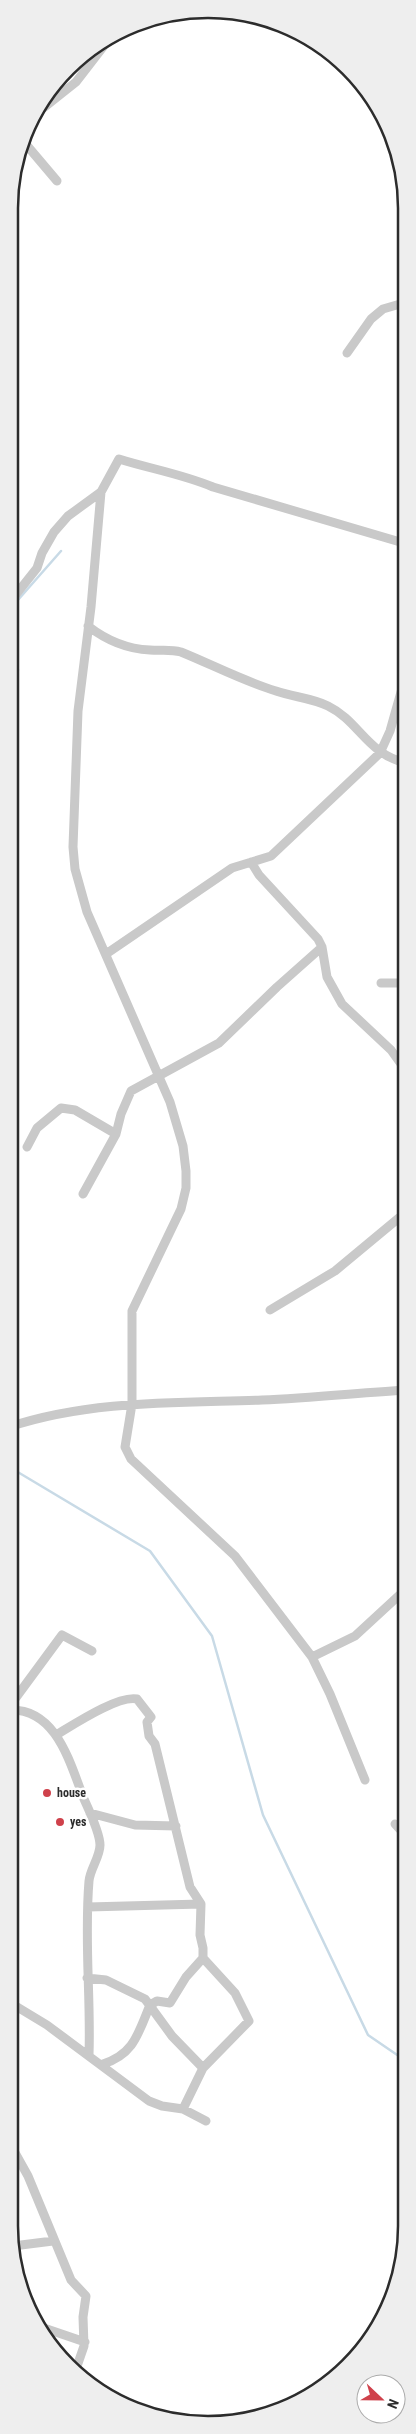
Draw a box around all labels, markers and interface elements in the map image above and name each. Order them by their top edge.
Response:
place label: house [57,1786,86,1800]
marker: house [41,1787,53,1799]
place label: yes [70,1815,87,1829]
marker: yes [54,1816,66,1828]
north arrow [356,2374,406,2424]
text: N [384,2397,402,2411]

